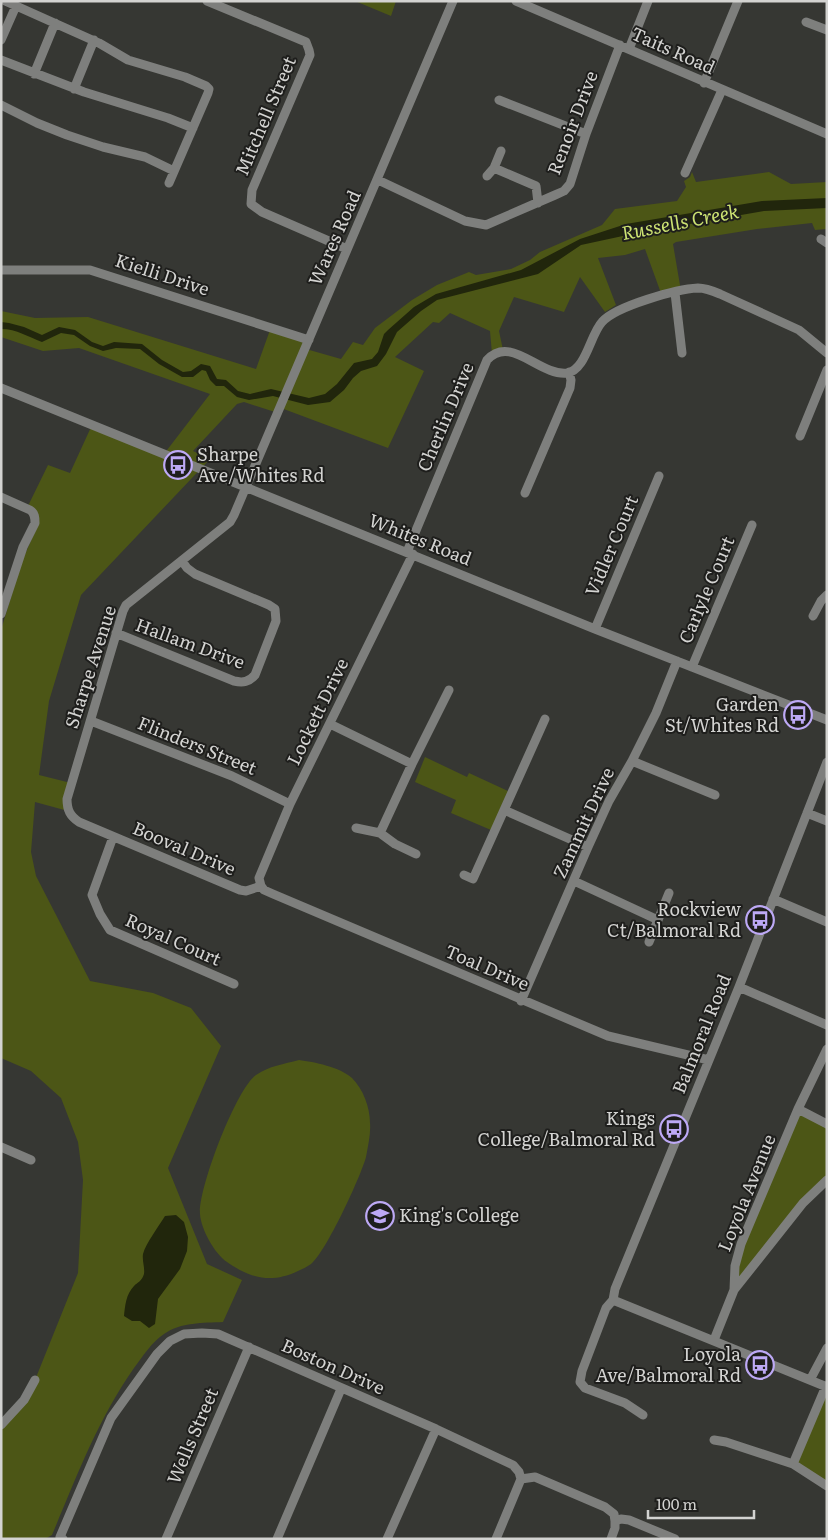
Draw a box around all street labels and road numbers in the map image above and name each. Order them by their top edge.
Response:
street label: Taits Road [627,19,720,80]
street label: Mitchell Street [227,51,302,179]
street label: Renoir Drive [539,67,604,178]
street label: Wares Road [301,185,367,289]
street label: Kielli Drive [112,246,213,301]
street label: Cherlin Drive [409,358,480,475]
street label: Vidler Court [577,490,644,600]
street label: Whites Road [365,506,476,571]
street label: Carlyle Court [671,531,741,647]
street label: Sharpe Avenue [57,602,122,732]
street label: Hallam Drive [132,610,249,675]
street label: Lockett Drive [279,653,354,769]
street label: Flinders Street [134,708,262,781]
street label: Zammit Drive [545,762,620,882]
street label: Booval Drive [129,814,240,881]
street label: Royal Court [121,905,227,972]
street label: Toal Drive [441,937,534,996]
street label: Balmoral Road [664,970,737,1097]
street label: Loyola Avenue [710,1130,781,1255]
street label: Boston Drive [278,1331,390,1400]
street label: Wells Street [159,1382,224,1488]

